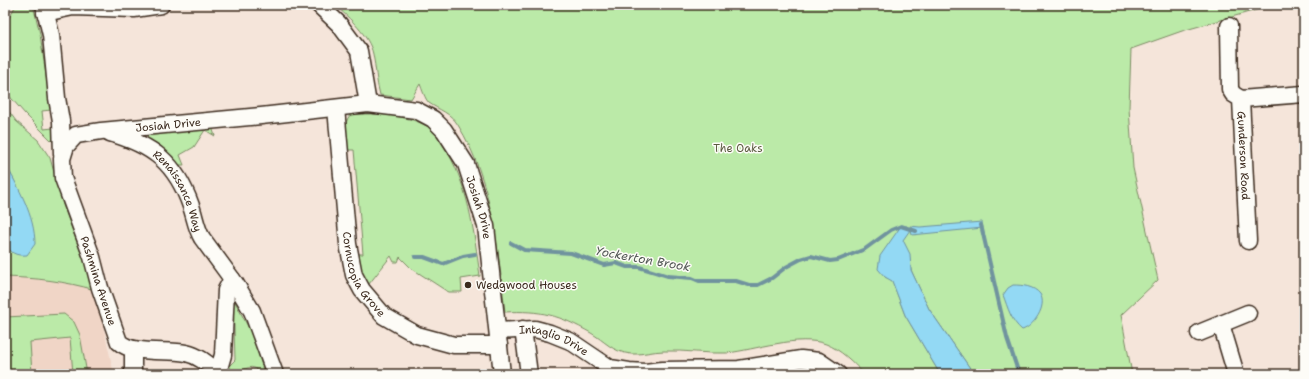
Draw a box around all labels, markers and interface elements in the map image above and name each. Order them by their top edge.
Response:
street label: Gunderson Road [1234,111,1253,201]
street label: Josiah Drive [135,114,202,135]
park label: The Oaks [713,141,763,156]
street label: Renaissance Way [150,147,206,234]
street label: Josiah Drive [463,174,495,240]
street label: Cornucopia Grove [339,231,389,320]
street label: Pashmina Avenue [76,234,120,328]
water label: Yockerton Brook [594,243,692,275]
place label: Wedgwood Houses [476,278,577,293]
marker: Wedgwood Houses [463,280,473,290]
street label: Intaglio Drive [519,321,592,359]

